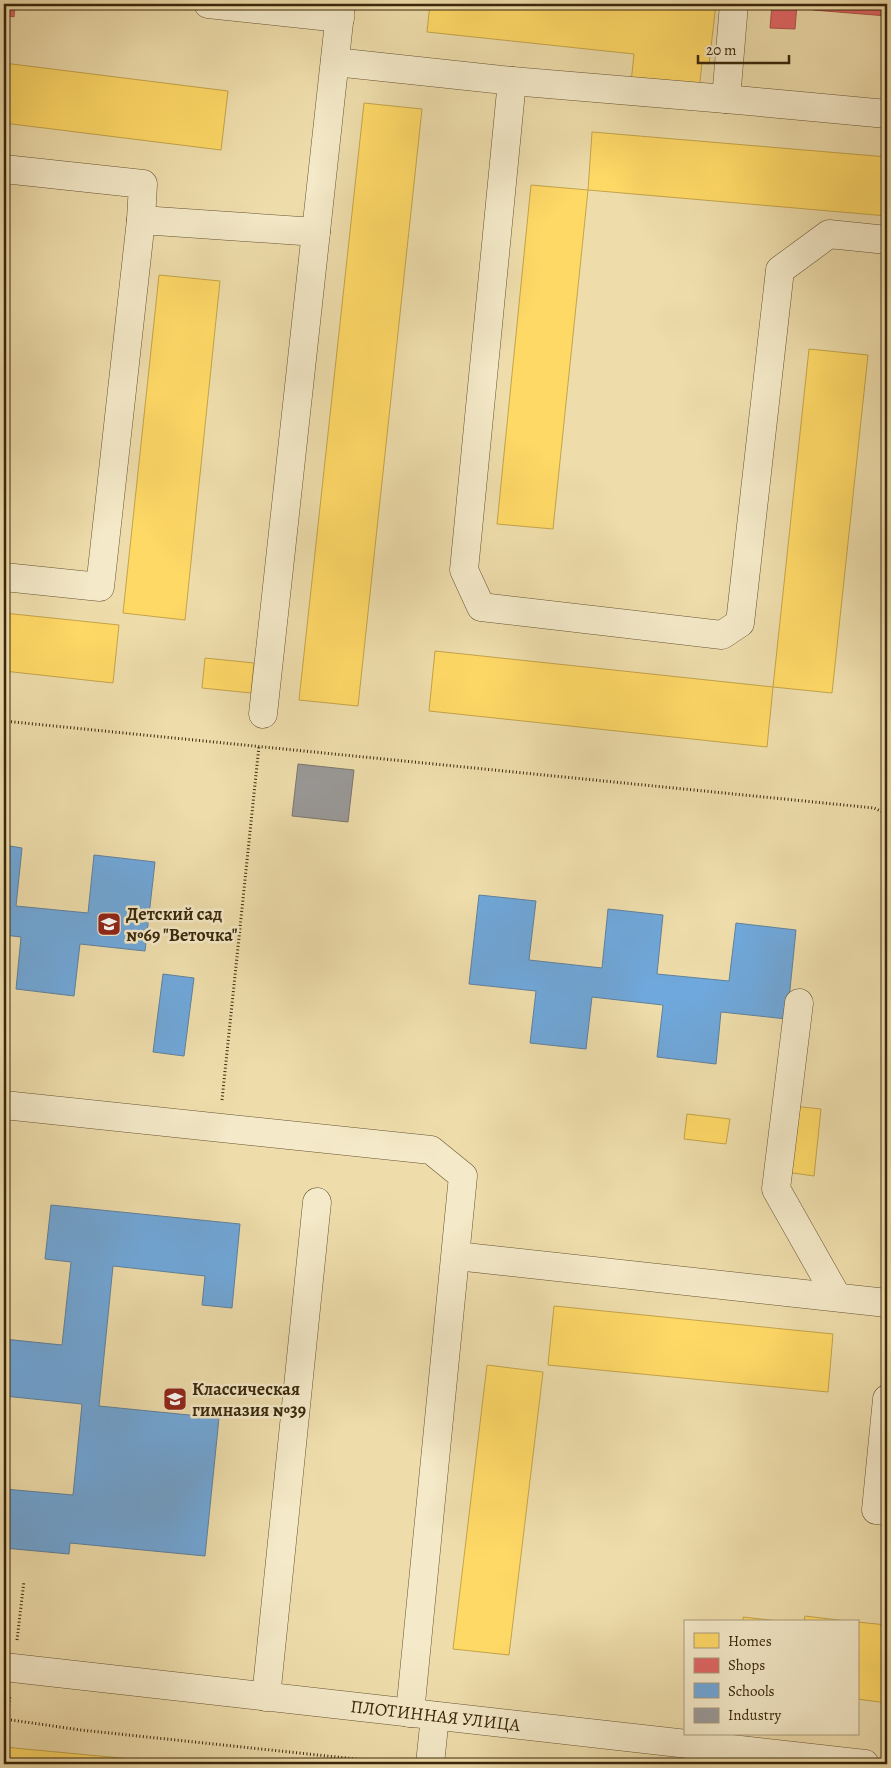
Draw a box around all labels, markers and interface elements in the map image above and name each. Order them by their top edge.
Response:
scale bar [698,32,790,64]
text: 20 m [706,40,737,60]
place label: Детский сад №69 "Веточка" [126,902,238,947]
school or university icon: Детский сад №69 "Веточка" [96,911,122,937]
place label: Классическая гимназия №39 [192,1377,306,1422]
school or university icon: Классическая гимназия №39 [162,1386,188,1412]
legend [684,1620,858,1736]
text: Homes [728,1631,772,1651]
text: Shops [728,1655,765,1675]
text: Schools [728,1681,775,1701]
street label: ПЛОТИННАЯ УЛИЦА [349,1694,522,1737]
text: Industry [728,1705,782,1725]

